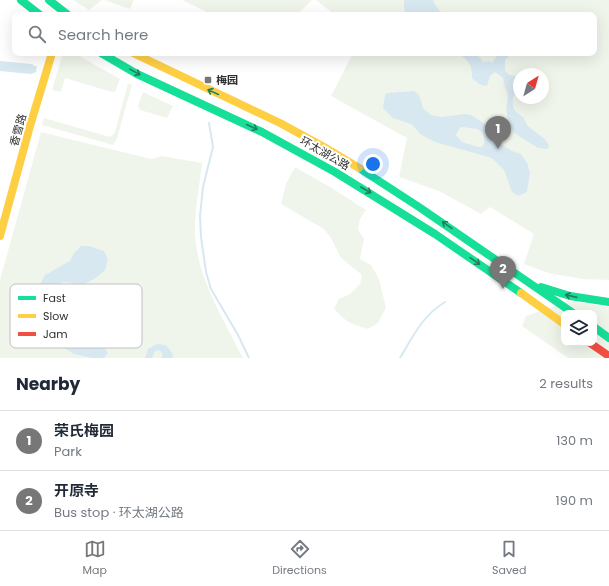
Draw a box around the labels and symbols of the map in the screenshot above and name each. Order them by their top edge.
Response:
north arrow [513,68,549,104]
one-way arrow [129,69,141,77]
place label: 梅园 [216,72,238,88]
marker: 梅园 [203,75,213,85]
one-way arrow [207,88,219,95]
street label: 香雪路 [6,112,30,148]
pin: 1 [485,116,511,149]
one-way arrow [246,124,258,131]
street label: 环太湖公路 [297,132,353,174]
your location [363,154,383,174]
one-way arrow [360,186,371,194]
one-way arrow [442,221,453,229]
pin: 2 [490,256,516,289]
one-way arrow [469,257,480,265]
legend [10,284,142,348]
text: Fast [43,290,66,306]
one-way arrow [564,291,577,299]
text: Slow [43,308,68,324]
text: Jam [43,326,68,342]

